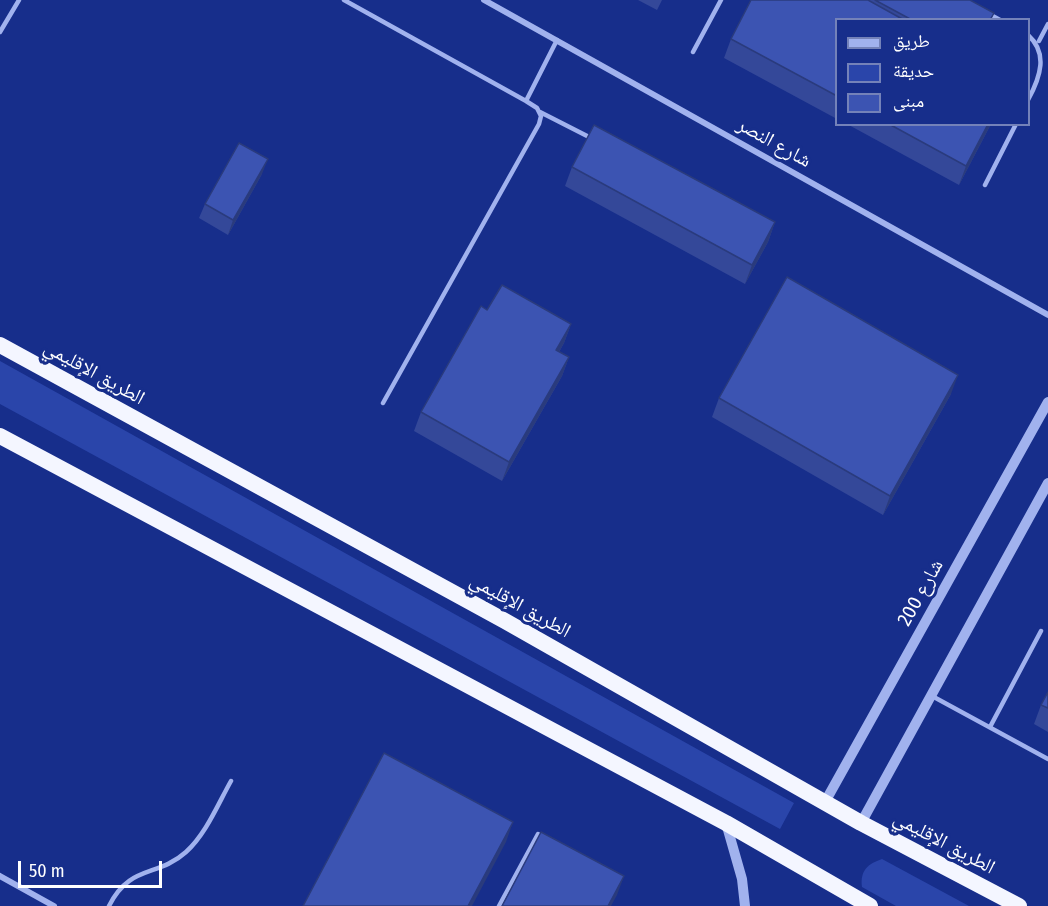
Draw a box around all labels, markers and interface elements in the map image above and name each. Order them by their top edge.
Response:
legend [835,18,1030,126]
text: طريق [893,30,930,52]
text: حديقة [893,60,934,82]
text: مبنى [893,90,924,112]
street label: شارع النصر [733,113,815,173]
street label: الطريق الإقليمي [39,335,149,411]
street label: شارع 200 [893,556,949,630]
street label: الطريق الإقليمي [465,568,575,644]
street label: الطريق الإقليمي [889,806,999,880]
scale bar [21,849,165,887]
text: 50 m [29,860,65,882]

